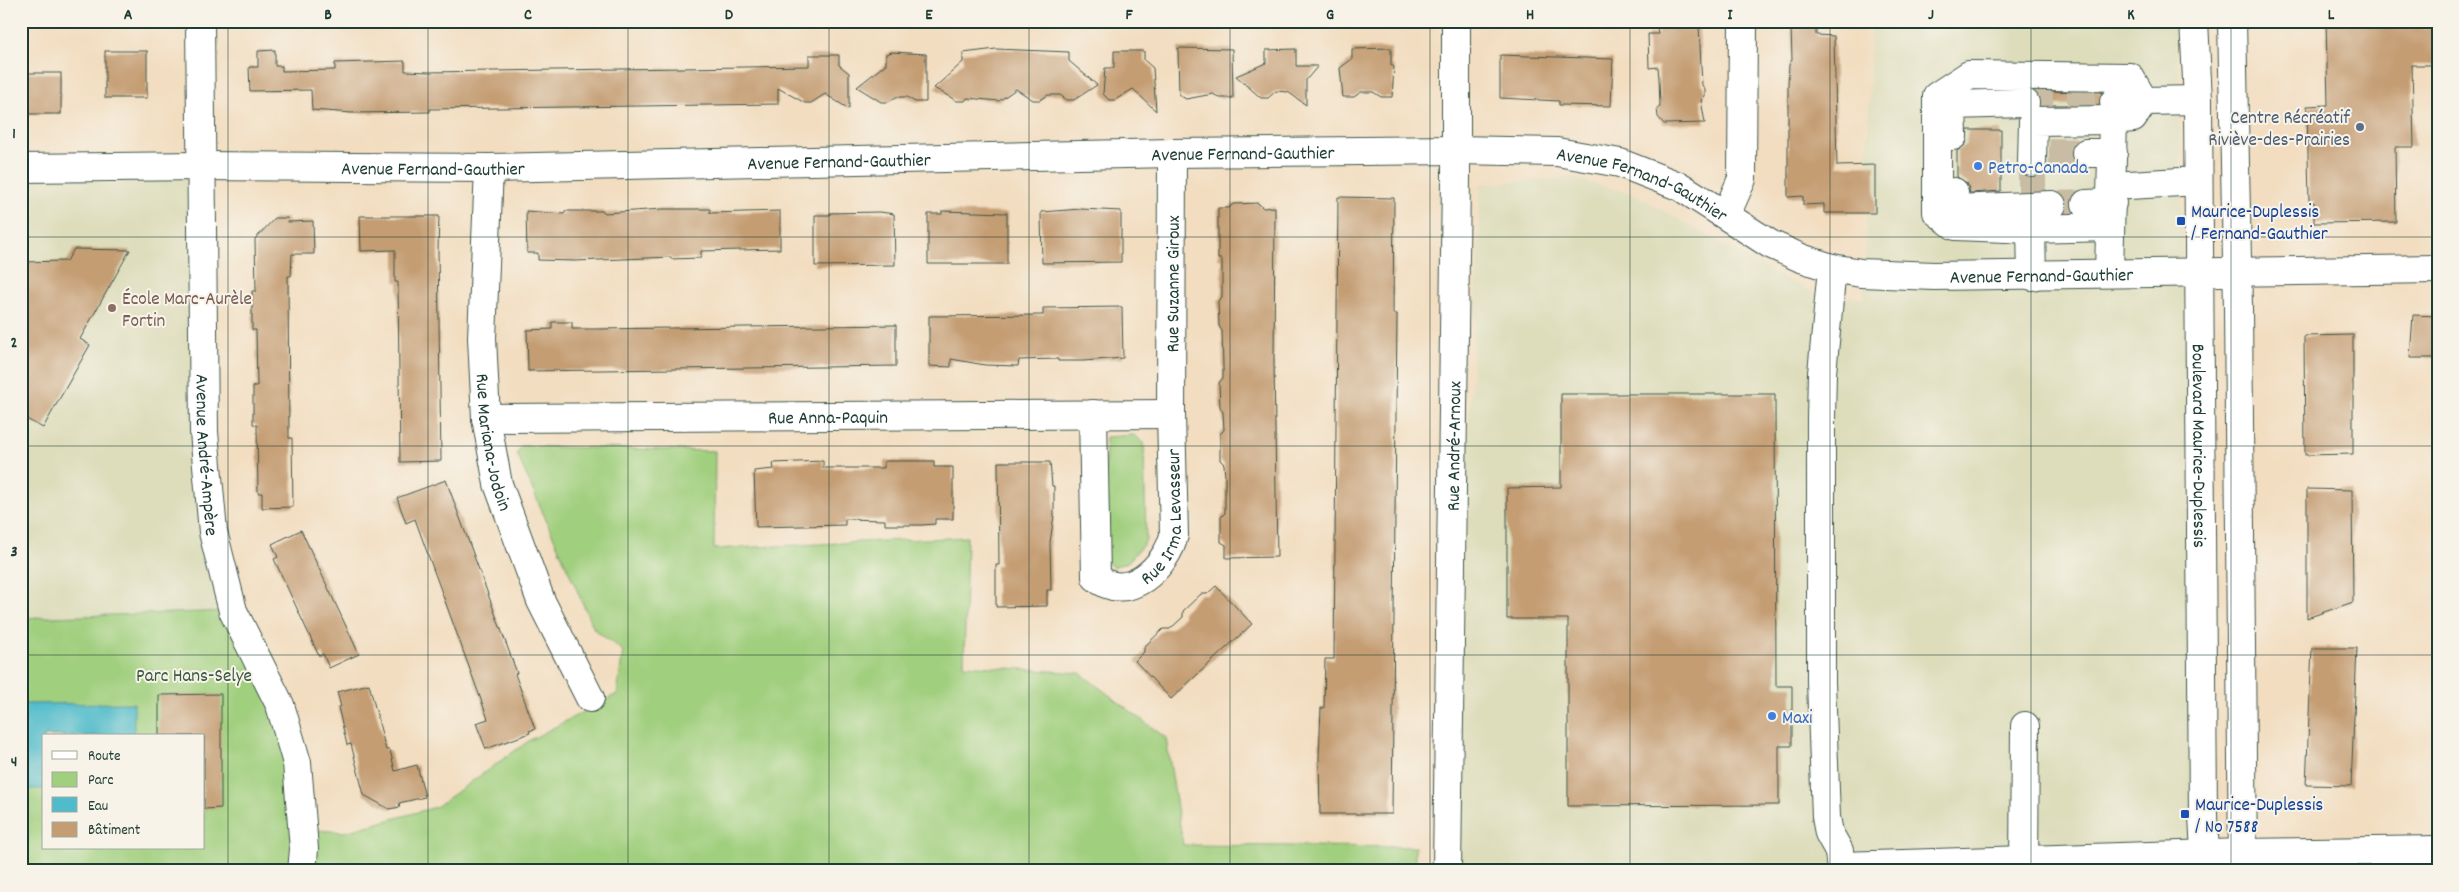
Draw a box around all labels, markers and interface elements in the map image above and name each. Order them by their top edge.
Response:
text: A [124,4,133,27]
text: B [324,4,332,27]
text: C [524,4,532,27]
text: D [725,4,734,27]
text: E [925,4,933,27]
text: F [1125,4,1133,27]
text: G [1326,4,1334,27]
text: H [1526,4,1534,27]
text: I [1728,4,1734,27]
text: J [1928,4,1934,27]
text: K [2127,4,2135,27]
text: L [2328,4,2335,27]
place label: Centre Récréatif Riviève-des-Prairies [2208,106,2351,155]
marker: Centre Récréatif Riviève-des-Prairies [2354,121,2366,133]
text: 1 [12,123,16,146]
street label: Avenue Fernand-Gauthier [1151,141,1335,170]
street label: Avenue Fernand-Gauthier [1554,142,1732,230]
street label: Avenue Fernand-Gauthier [747,148,931,179]
place label: Petro-Canada [1988,156,2089,183]
street label: Avenue Fernand-Gauthier [341,157,525,185]
marker: Petro-Canada [1972,160,1984,172]
place label: Maurice-Duplessis / Fernand-Gauthier [2191,200,2328,249]
street label: Rue Suzanne Giroux [1161,215,1189,353]
marker: Maurice-Duplessis / Fernand-Gauthier [2175,215,2187,227]
street label: Avenue Fernand-Gauthier [1950,263,2134,293]
place label: École Marc-Aurèle Fortin [122,287,252,336]
marker: École Marc-Aurèle Fortin [106,302,118,314]
text: 2 [11,332,18,355]
street label: Boulevard Maurice-Duplessis [2183,344,2211,548]
street label: Rue Mariana-Jodoin [467,373,517,515]
street label: Avenue André-Ampère [186,374,223,537]
street label: Rue André-Arnoux [1442,381,1470,511]
street label: Rue Anna-Paquin [768,406,888,433]
street label: Rue Irma Levasseur [1136,448,1191,593]
text: 3 [10,541,18,564]
park label: Parc Hans-Selye [136,664,252,691]
place label: Maxi [1782,706,1813,733]
marker: Maxi [1766,710,1778,722]
legend [42,734,205,850]
text: Route [88,746,121,768]
text: 4 [11,751,17,774]
text: Parc [88,770,113,792]
place label: Maurice-Duplessis / No 7588 [2195,793,2323,842]
text: Eau [88,796,108,818]
marker: Maurice-Duplessis / No 7588 [2179,808,2191,820]
text: Bâtiment [88,820,141,842]

